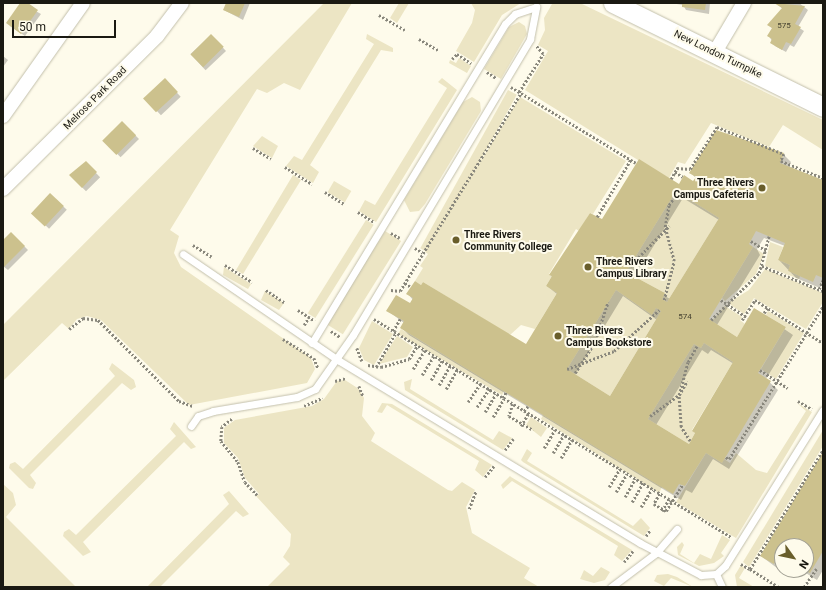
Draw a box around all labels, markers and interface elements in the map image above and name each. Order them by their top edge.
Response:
scale bar [14,12,118,38]
text: 50 m [19,20,46,34]
house number: 575 [777,21,791,31]
street label: New London Turnpike [672,27,764,81]
street label: Melrose Park Road [61,64,129,132]
place label: Three Rivers Campus Cafeteria [673,176,754,200]
marker: Three Rivers Campus Cafeteria [757,183,767,193]
place label: Three Rivers Community College [464,228,552,252]
marker: Three Rivers Community College [451,235,461,245]
place label: Three Rivers Campus Library [596,255,667,278]
marker: Three Rivers Campus Library [583,262,593,272]
house number: 574 [678,312,692,322]
place label: Three Rivers Campus Bookstore [566,324,651,348]
marker: Three Rivers Campus Bookstore [553,331,563,341]
north arrow [774,538,814,578]
text: N [796,557,811,571]

